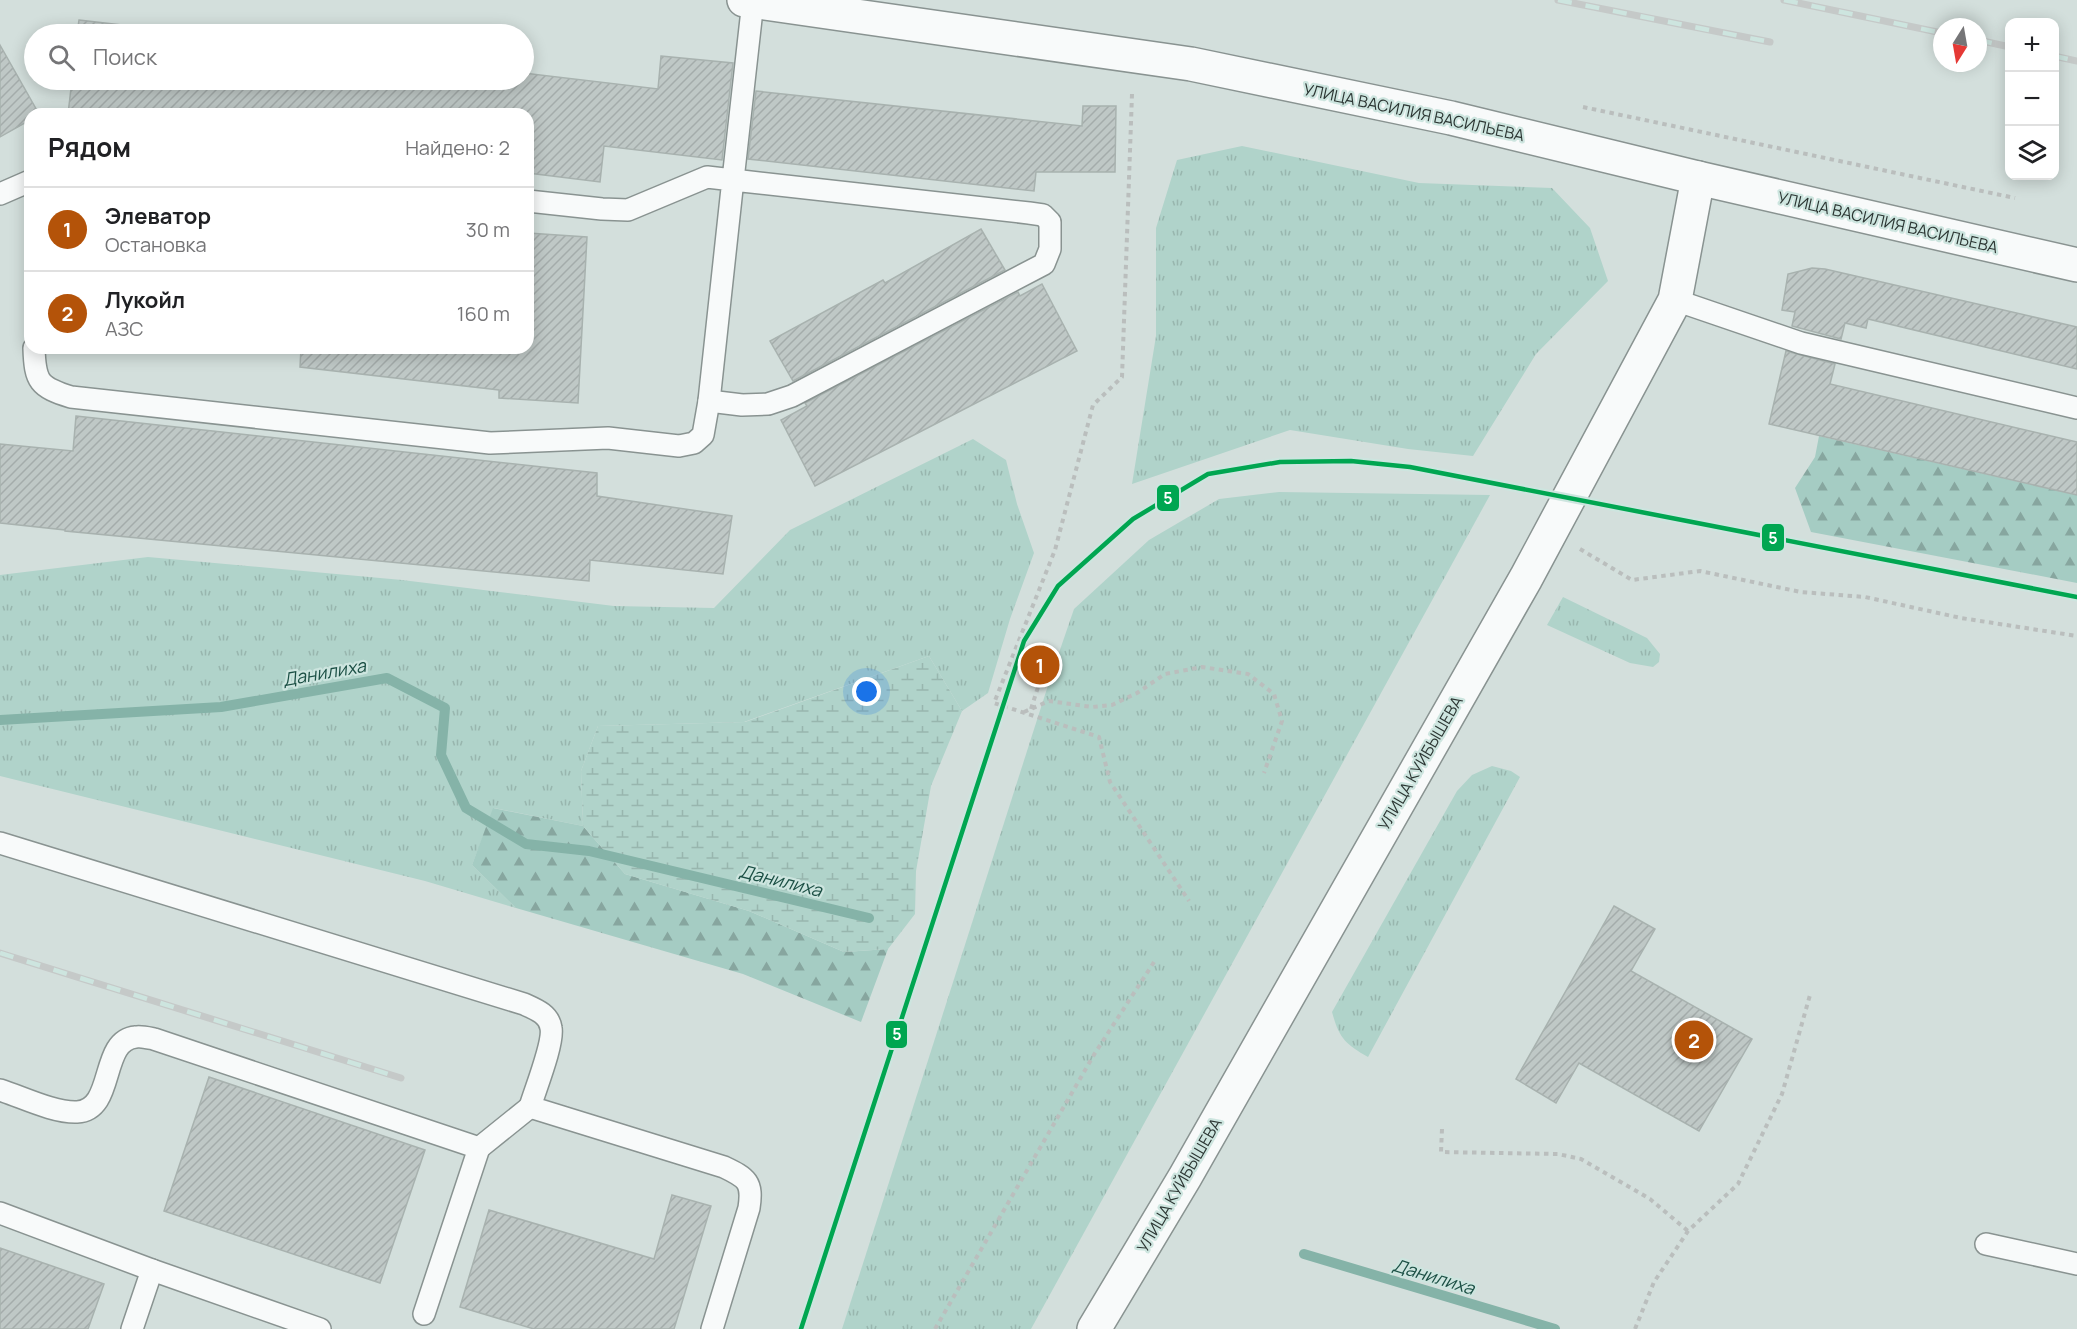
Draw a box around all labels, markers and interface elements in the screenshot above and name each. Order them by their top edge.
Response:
north arrow [1933,18,1987,72]
map controls [2005,18,2059,180]
button: + [2005,18,2059,72]
search box [24,24,534,90]
icon: search [45,41,78,74]
text: Поиск [93,42,157,72]
button: − [2005,72,2059,126]
street label: УЛИЦА ВАСИЛИЯ ВАСИЛЬЕВА [1302,78,1526,146]
button: layers [2005,126,2059,180]
text: Рядом [48,129,131,165]
text: Найдено: 2 [405,134,510,161]
street label: УЛИЦА ВАСИЛИЯ ВАСИЛЬЕВА [1776,186,2000,258]
text: Элеватор [105,201,211,231]
text: 1 [63,216,72,243]
text: 30 m [466,216,510,243]
text: Остановка [105,231,207,258]
text: Лукойл [105,285,185,315]
text: 2 [62,300,73,327]
text: 160 m [457,300,510,327]
text: АЗС [105,315,144,342]
line badge: 5 [1156,484,1180,512]
text: 5 [1163,487,1173,509]
line badge: 5 [1761,523,1785,552]
text: 5 [1768,527,1778,549]
pin: 1 [1020,642,1060,688]
water label: Данилиха [281,653,368,691]
your location [852,677,881,706]
street label: УЛИЦА КУЙБЫШЕВА [1372,692,1468,834]
water label: Данилиха [737,858,826,902]
pin: 2 [1674,1018,1714,1062]
line badge: 5 [885,1020,908,1049]
text: 5 [892,1023,902,1045]
street label: УЛИЦА КУЙБЫШЕВА [1131,1114,1227,1256]
water label: Данилиха [1390,1252,1479,1300]

